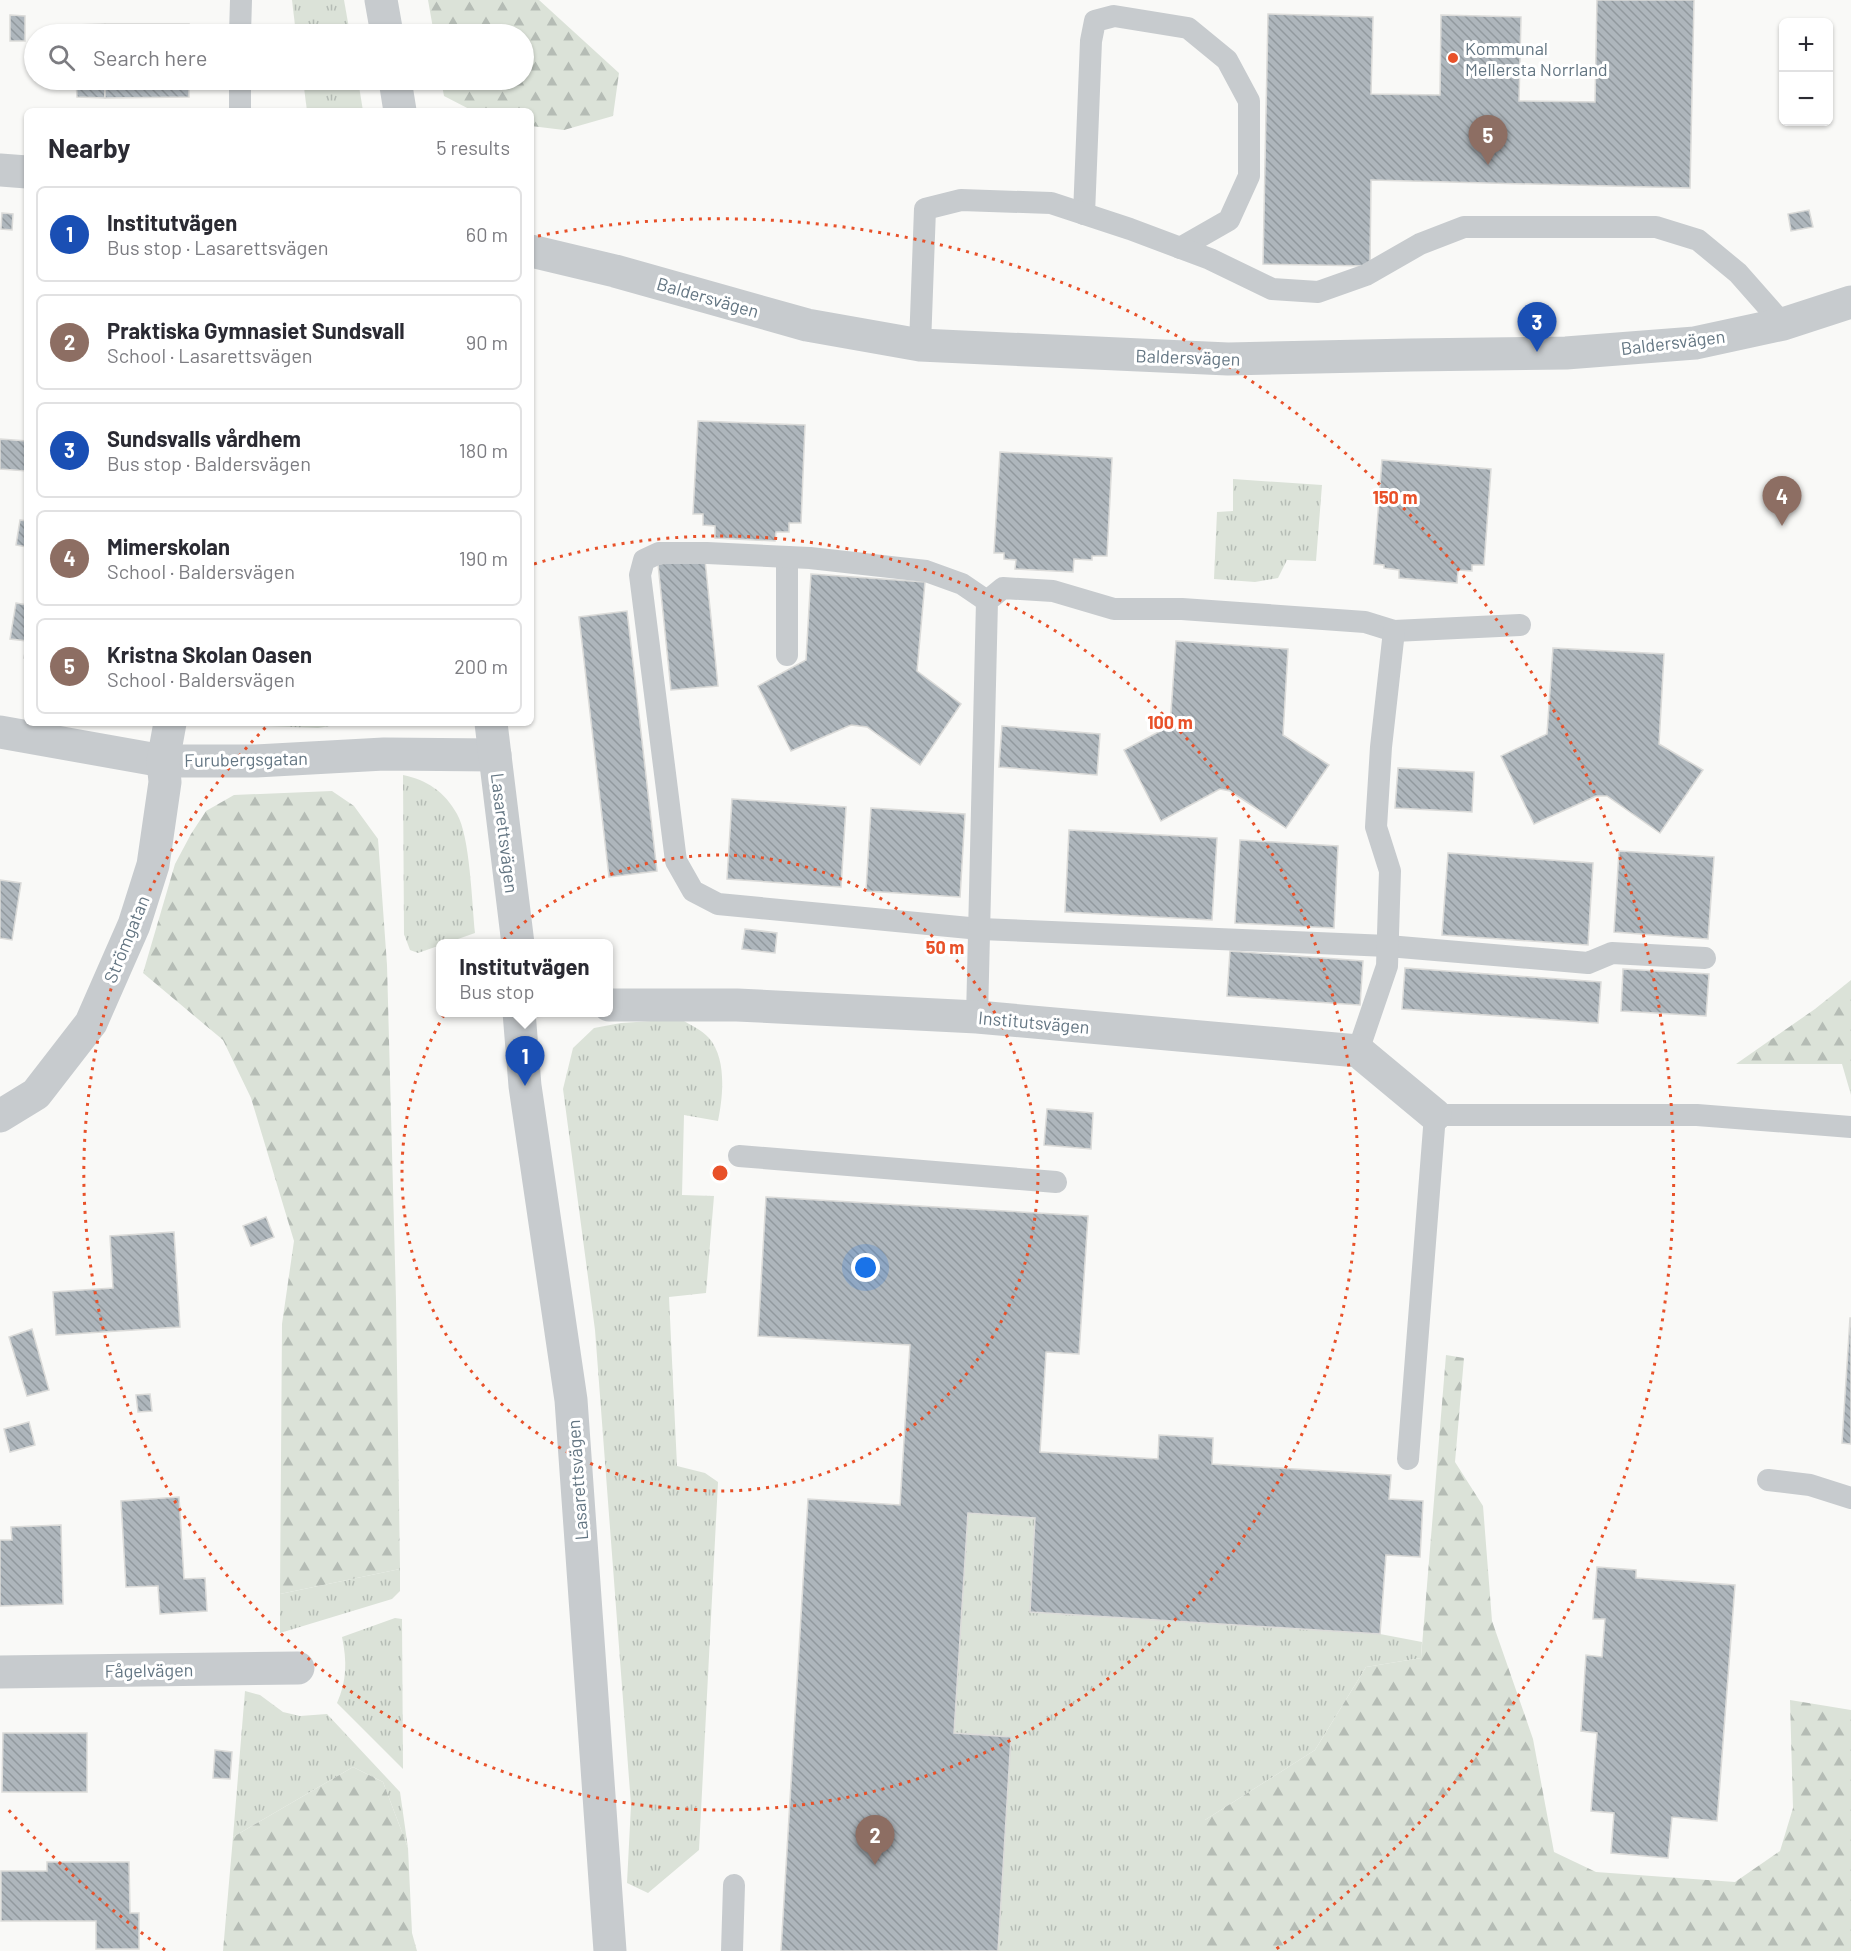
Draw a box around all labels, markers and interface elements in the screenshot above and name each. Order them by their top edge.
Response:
map controls [1779,18,1833,126]
button: + [1779,18,1833,72]
search box [24,24,534,90]
place label: Kommunal Mellersta Norrland [1465,37,1608,80]
icon: search [45,41,78,74]
text: Search here [93,44,207,70]
marker: Kommunal Mellersta Norrland [1446,51,1460,65]
button: − [1779,72,1833,126]
pin: 5 [1468,116,1508,165]
text: Nearby [48,132,130,163]
text: 5 results [436,135,510,159]
text: Institutvägen [107,209,237,235]
text: 1 [66,222,73,246]
text: 60 m [466,222,508,246]
text: Bus stop · Lasarettsvägen [107,235,329,259]
street label: Baldersvägen [655,272,761,322]
pin: 3 [1518,302,1556,352]
text: Praktiska Gymnasiet Sundsvall [107,317,405,343]
street label: Baldersvägen [1620,325,1726,359]
text: 2 [64,330,75,354]
text: 90 m [466,330,508,354]
text: School · Lasarettsvägen [107,343,313,367]
street label: Baldersvägen [1135,344,1241,370]
text: Sundsvalls vårdhem [107,425,301,451]
text: 3 [64,438,75,462]
text: 180 m [459,438,508,462]
text: Bus stop · Baldersvägen [107,451,311,475]
pin: 4 [1762,476,1802,526]
text: 150 m [1373,486,1417,508]
text: Mimerskolan [107,533,230,559]
text: 4 [63,546,76,570]
text: 190 m [459,546,508,570]
text: School · Baldersvägen [107,559,295,583]
text: Kristna Skolan Oasen [107,641,312,667]
text: 5 [64,654,75,678]
text: 200 m [454,654,508,678]
text: School · Baldersvägen [107,667,295,691]
text: 100 m [1147,711,1193,733]
street label: Furubergsgatan [184,747,308,771]
street label: Lasarettsvägen [487,772,523,894]
street label: Strömgatan [99,892,153,986]
text: 50 m [926,936,964,958]
popup [436,939,613,1017]
text: Institutvägen [459,953,590,979]
text: Bus stop [459,979,534,1003]
street label: Institutsvägen [978,1006,1090,1038]
pin: 1 [506,1036,544,1086]
centre of rings [710,1163,730,1183]
your location [851,1253,880,1282]
street label: Lasarettsvägen [562,1419,592,1541]
street label: Fågelvägen [104,1658,194,1682]
pin: 2 [856,1816,894,1865]

